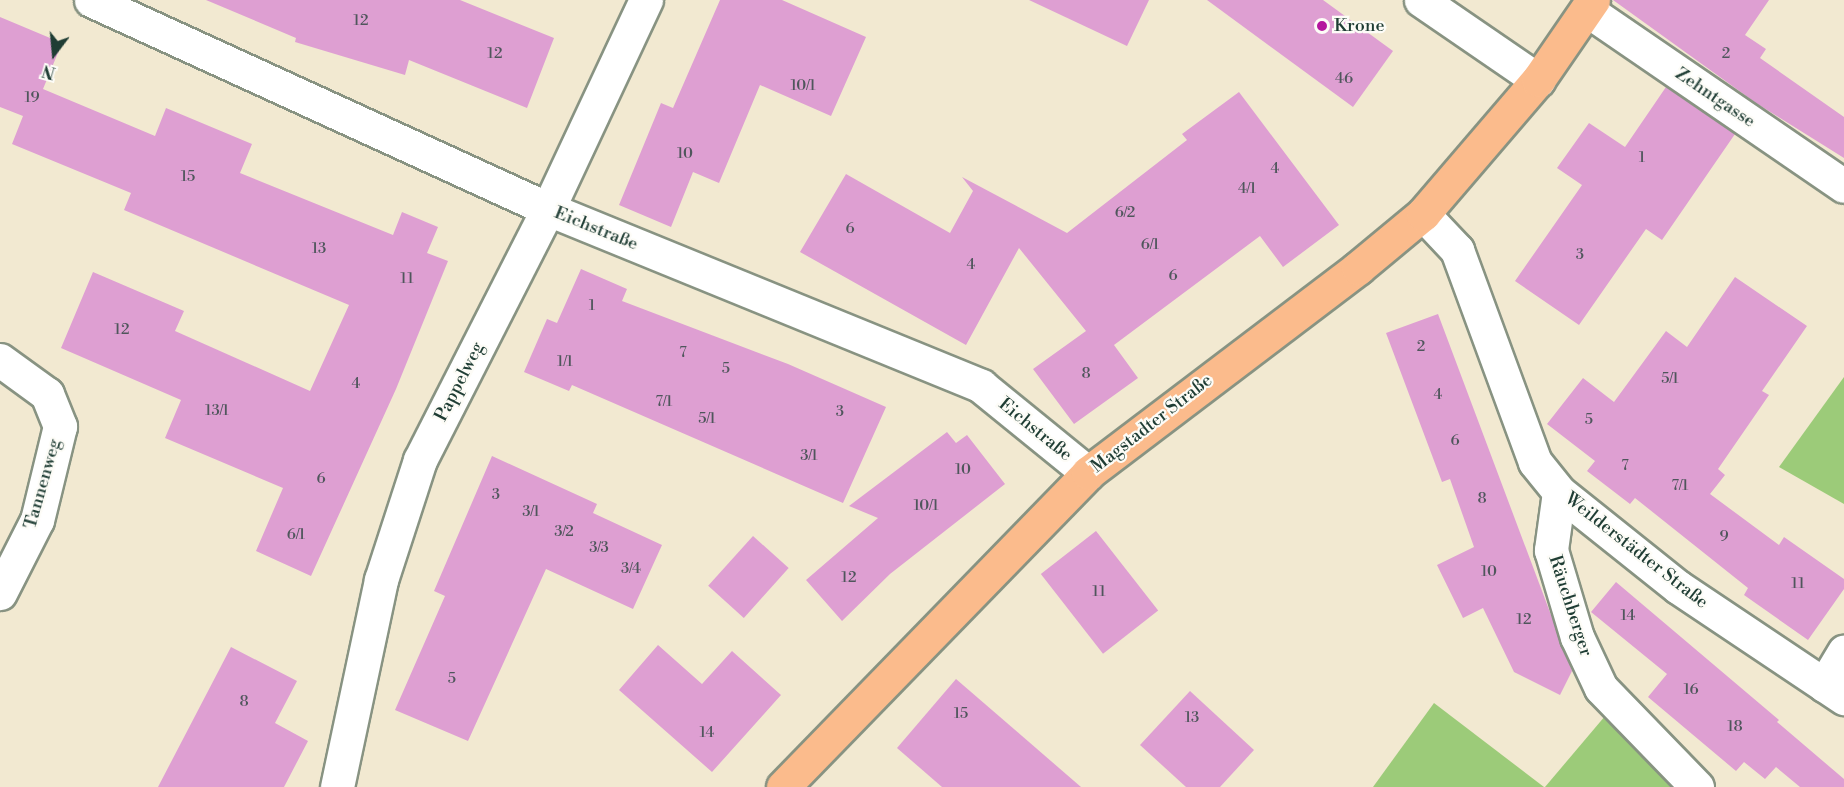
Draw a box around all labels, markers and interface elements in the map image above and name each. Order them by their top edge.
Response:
house number: 12 [353,12,369,30]
place label: Krone [1334,15,1385,37]
marker: Krone [1315,19,1329,33]
north arrow [24,24,84,84]
house number: 12 [487,45,503,63]
house number: 2 [1722,45,1730,63]
text: N [40,60,58,83]
street label: Zehntgasse [1671,63,1759,133]
house number: 46 [1335,70,1353,88]
house number: 10/1 [790,77,816,95]
house number: 19 [24,89,40,107]
house number: 10 [677,145,693,163]
house number: 1 [1639,149,1645,167]
house number: 4 [1271,160,1279,178]
house number: 15 [181,168,195,186]
house number: 4/1 [1238,180,1256,198]
street label: Eichstraße [551,202,641,256]
house number: 6/2 [1115,204,1135,222]
house number: 6 [845,220,855,238]
house number: 6/1 [1141,236,1159,254]
house number: 13 [312,240,326,258]
house number: 3 [1576,246,1584,264]
house number: 4 [967,256,975,274]
house number: 6 [1168,267,1178,285]
house number: 11 [400,270,414,288]
house number: 1 [589,297,595,315]
house number: 12 [114,321,130,339]
house number: 2 [1417,338,1425,356]
street label: Pappelweg [431,339,489,425]
house number: 7 [679,344,687,362]
house number: 1/1 [557,353,573,371]
house number: 5 [722,360,730,378]
house number: 8 [1081,365,1091,383]
street label: Magstadter Straße [1087,370,1217,478]
house number: 5/1 [1661,370,1679,388]
house number: 4 [352,375,360,393]
house number: 4 [1434,386,1442,404]
house number: 7/1 [656,393,672,411]
street label: Eichstraße [994,394,1076,466]
house number: 13/1 [205,402,229,420]
house number: 3 [836,403,844,421]
house number: 5/1 [698,410,716,428]
house number: 5 [1585,411,1593,429]
house number: 6 [1450,432,1460,450]
street label: Tannenweg [20,436,66,532]
house number: 3/1 [800,447,818,465]
house number: 7 [1621,457,1629,475]
house number: 10 [955,461,971,479]
house number: 6 [316,470,326,488]
house number: 7/1 [1672,477,1688,495]
house number: 3 [492,486,500,504]
street label: Weilderstädter Straße [1560,488,1712,614]
house number: 8 [1477,490,1487,508]
house number: 10/1 [913,497,939,515]
house number: 3/1 [522,503,540,521]
house number: 3/2 [554,523,574,541]
house number: 6/1 [287,526,305,544]
house number: 9 [1719,528,1729,546]
house number: 3/3 [589,539,609,557]
street label: Räuchberger [1544,553,1596,659]
house number: 3/4 [621,560,641,578]
house number: 10 [1481,563,1497,581]
house number: 12 [841,569,857,587]
house number: 11 [1791,575,1805,593]
house number: 11 [1092,583,1106,601]
house number: 14 [1621,607,1635,625]
house number: 12 [1516,611,1532,629]
house number: 5 [448,670,456,688]
house number: 16 [1683,681,1699,699]
house number: 8 [239,693,249,711]
house number: 15 [954,705,968,723]
house number: 13 [1185,709,1199,727]
house number: 18 [1727,718,1743,736]
house number: 14 [700,724,714,742]

